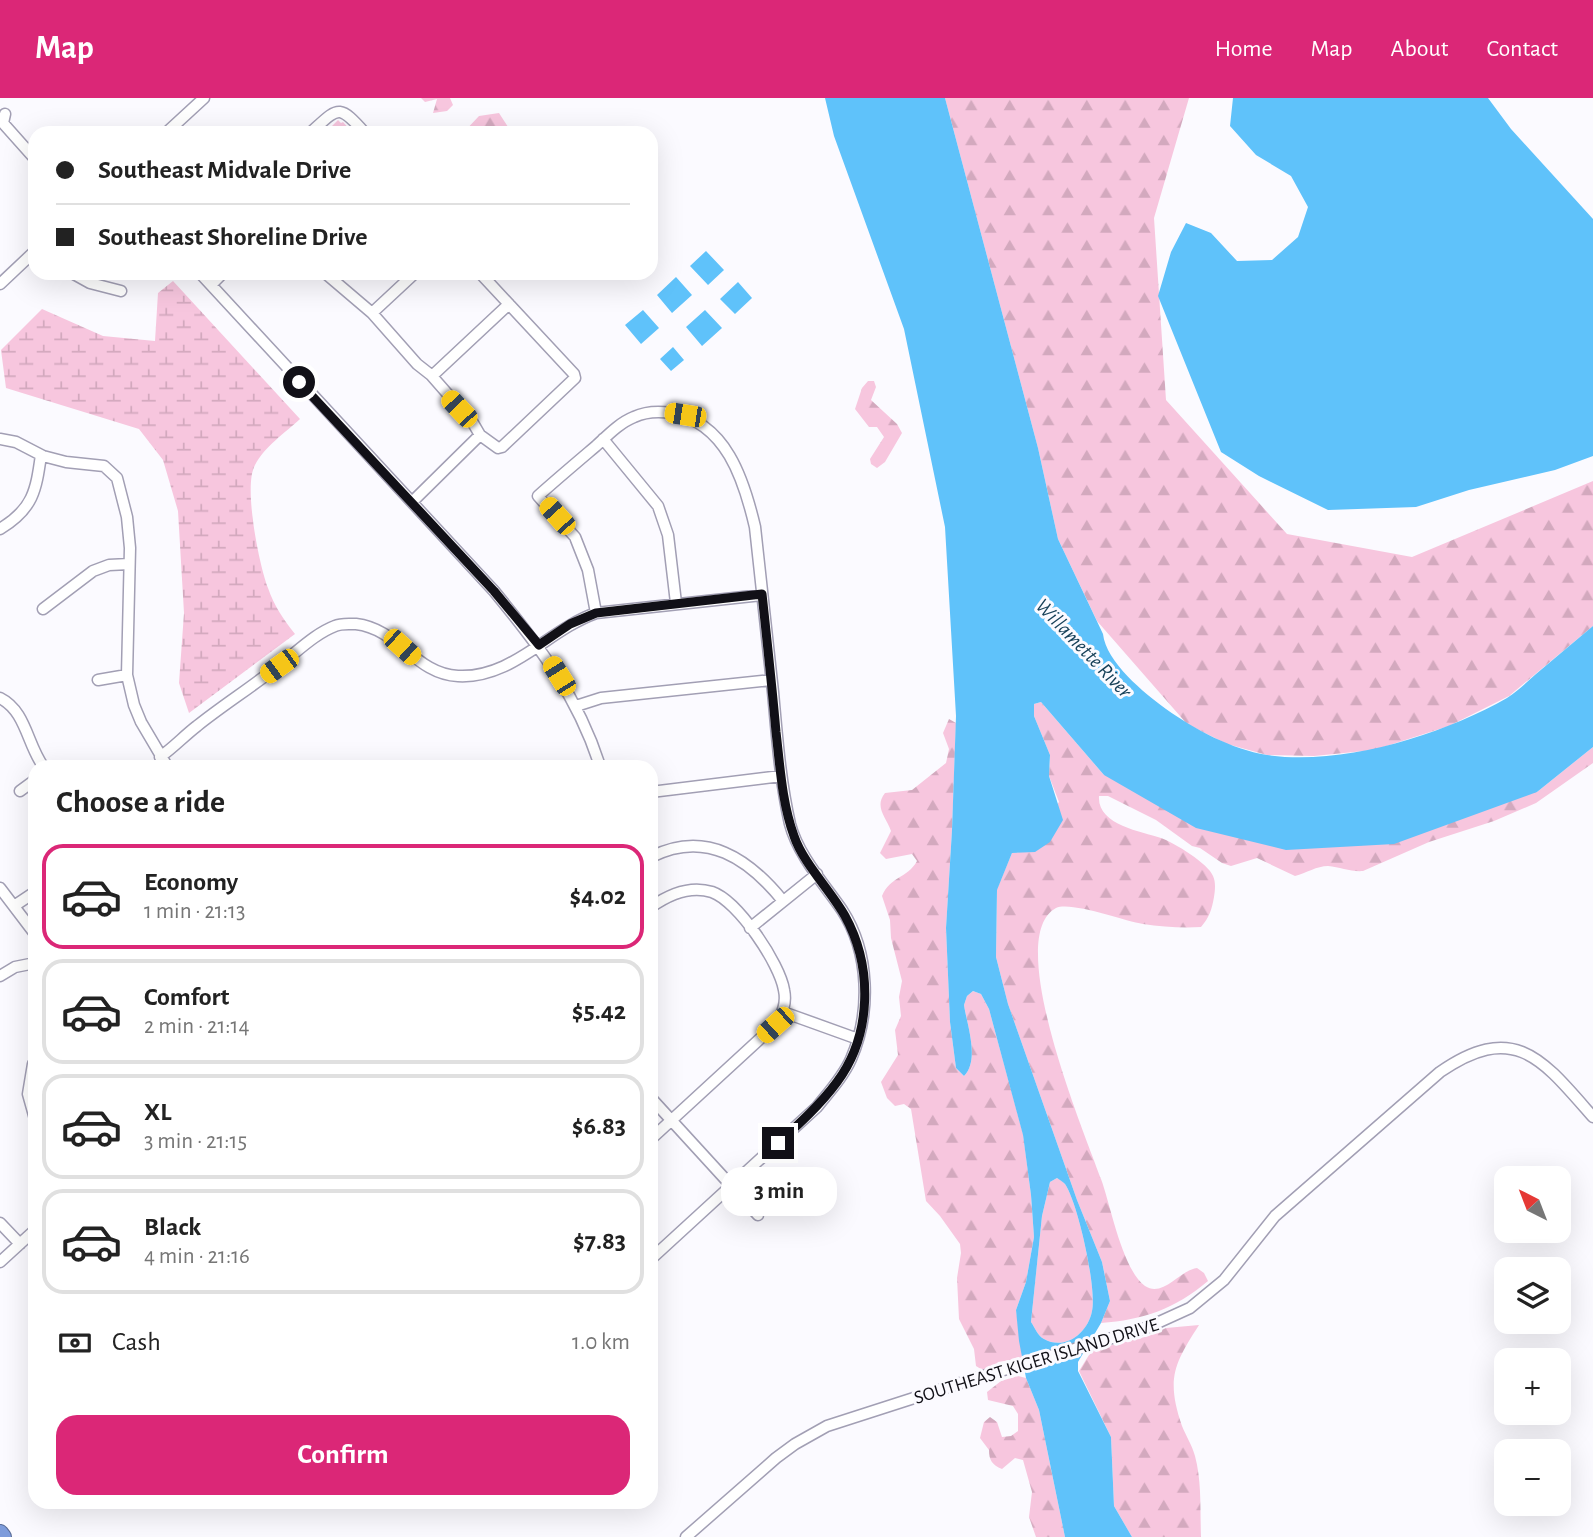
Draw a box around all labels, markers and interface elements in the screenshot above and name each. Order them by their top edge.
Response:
text: Map [35,32,94,65]
text: Home [1215,37,1273,61]
text: Map [1311,37,1353,61]
text: About [1391,37,1448,61]
text: Contact [1486,37,1558,61]
text: Southeast Midvale Drive [98,157,351,183]
text: Southeast Shoreline Drive [98,224,368,250]
route start [283,366,315,398]
car [437,386,482,432]
car [663,401,708,429]
car [536,493,579,539]
water label: Willamette River [1032,595,1137,703]
car [380,625,425,669]
car [256,645,303,687]
car [539,653,580,699]
text: Choose a ride [56,786,225,818]
icon: car [60,865,123,928]
text: Economy [144,869,238,895]
text: $4.02 [569,883,626,909]
text: 1 min · 21:13 [144,900,245,923]
icon: car [60,980,123,1043]
text: Comfort [144,984,229,1010]
text: $5.42 [572,998,626,1024]
car [753,1003,798,1047]
text: 2 min · 21:14 [144,1015,250,1038]
icon: car [60,1095,123,1158]
text: XL [144,1099,171,1125]
text: $6.83 [572,1113,626,1139]
route end [762,1127,794,1159]
text: 3 min · 21:15 [144,1130,247,1153]
north arrow [1494,1166,1572,1242]
map controls [1494,1166,1571,1516]
callout: 3 min [720,1168,836,1216]
text: 3 min [754,1180,804,1203]
icon: car [60,1210,123,1273]
text: Black [144,1214,201,1240]
text: $7.83 [573,1228,626,1254]
text: 4 min · 21:16 [144,1245,250,1268]
button: layers [1494,1257,1571,1334]
street label: SOUTHEAST KIGER ISLAND DRIVE [912,1315,1161,1408]
icon: cash [56,1324,94,1362]
text: Cash [112,1329,161,1355]
text: 1.0 km [572,1331,630,1354]
button: + [1494,1348,1571,1425]
button: Confirm [56,1415,630,1495]
button: − [1494,1439,1571,1516]

